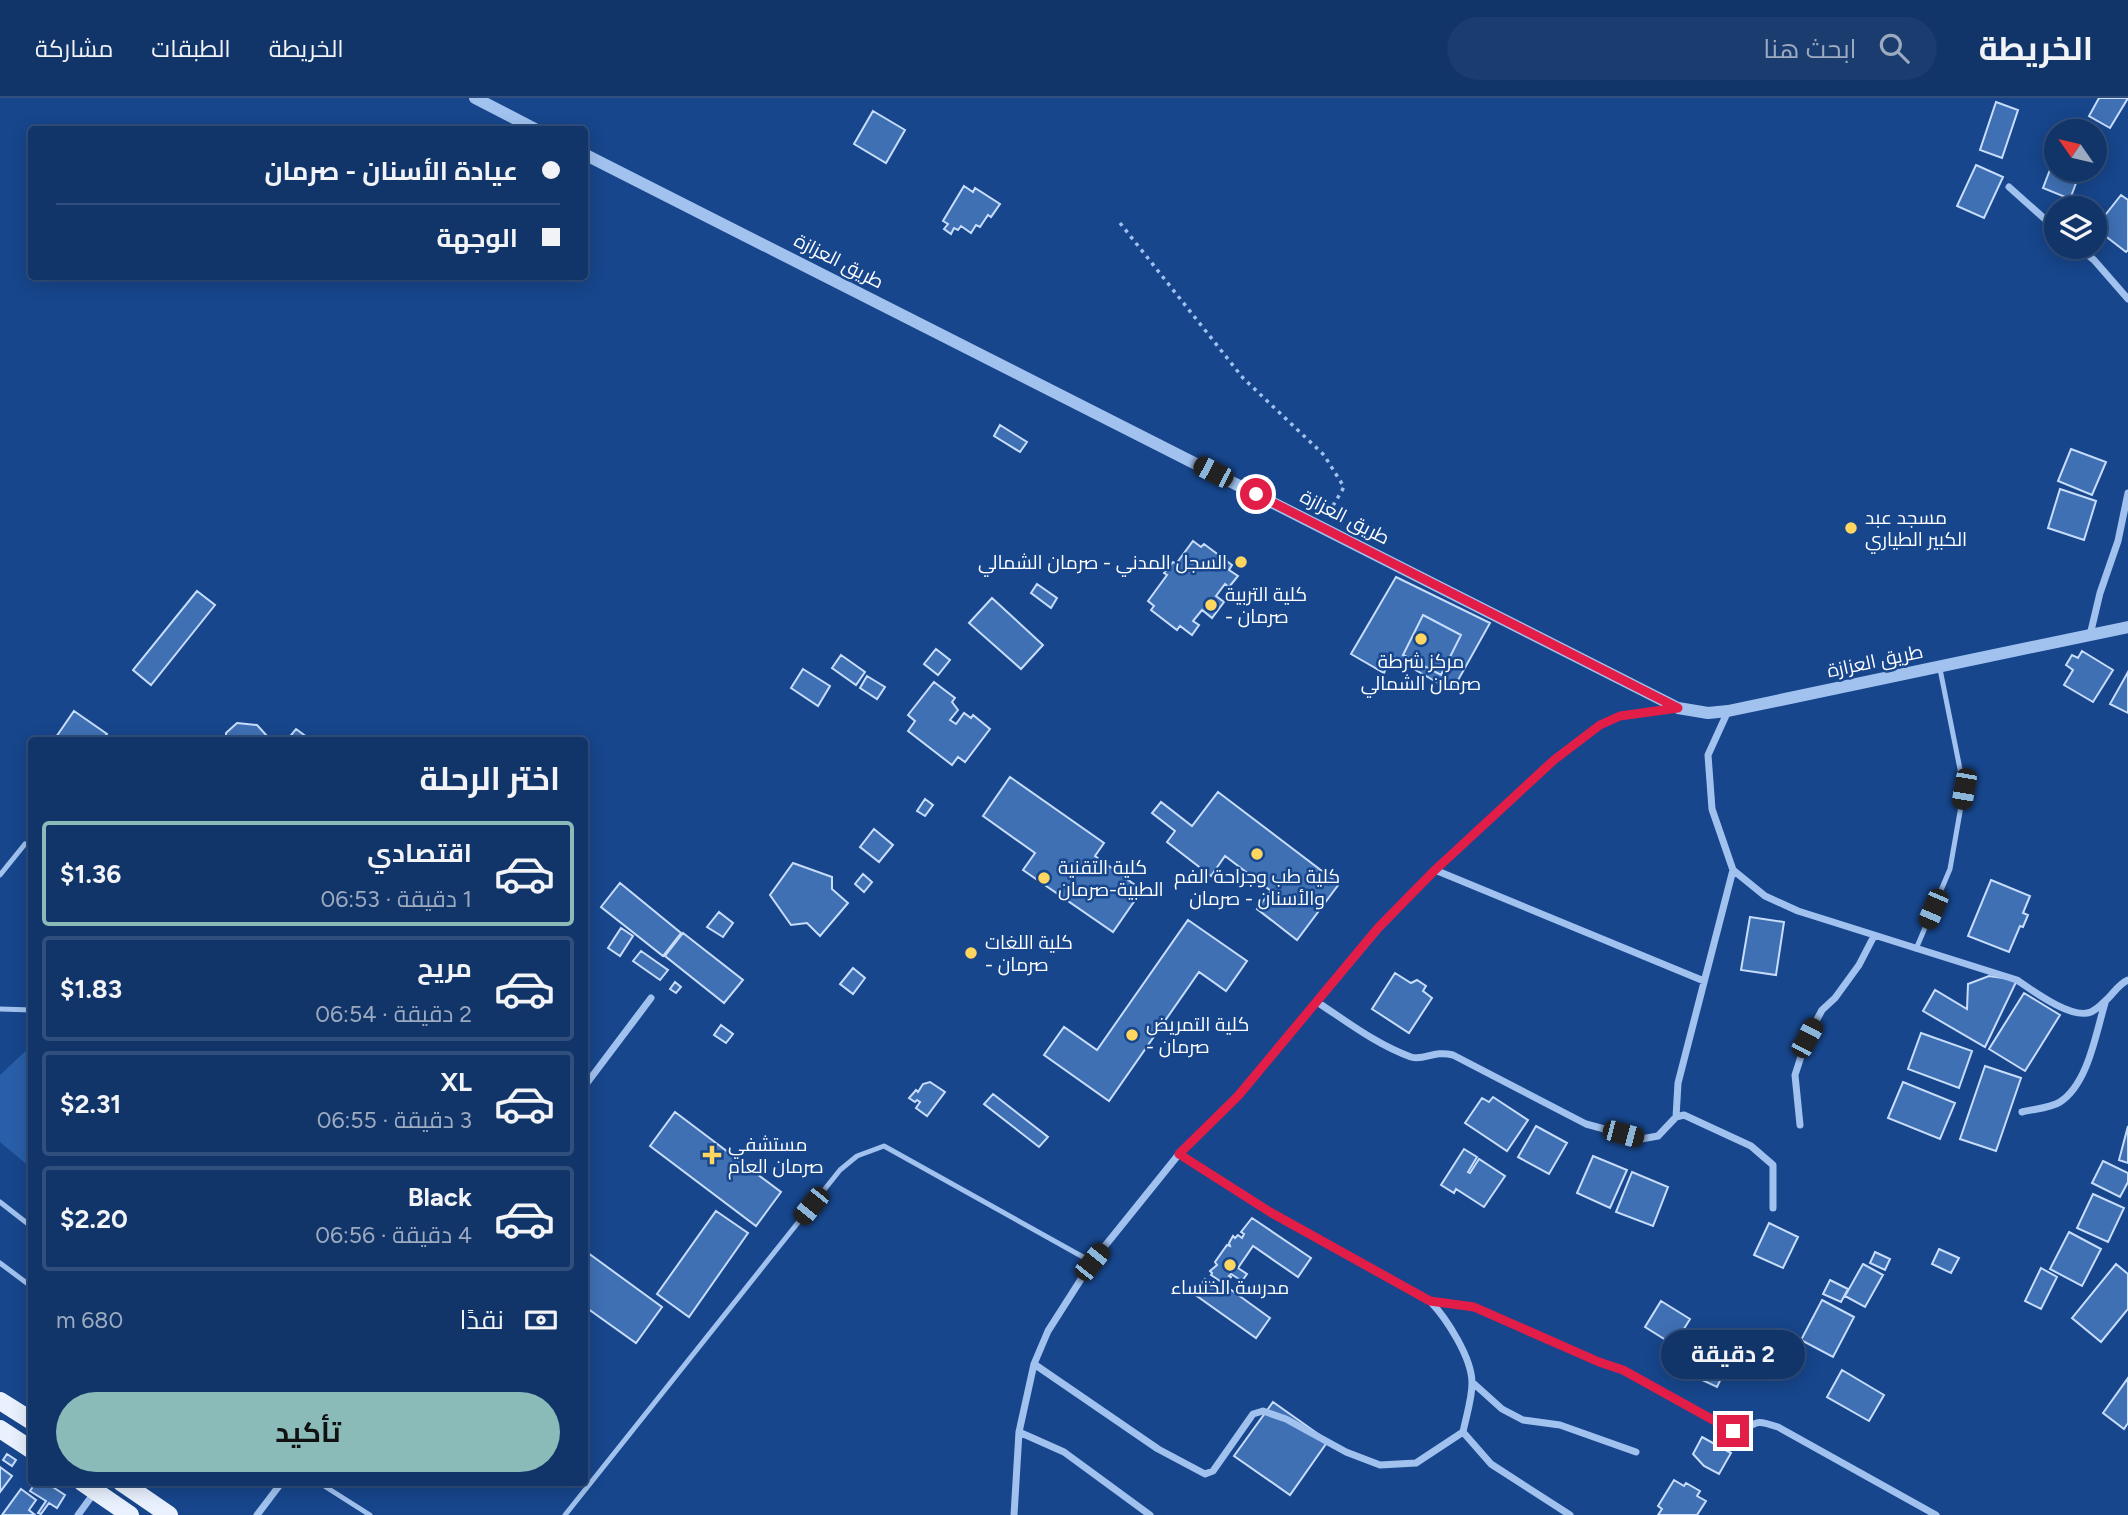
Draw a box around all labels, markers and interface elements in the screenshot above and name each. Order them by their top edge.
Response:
search box [1447,17,1937,80]
icon: search [1875,29,1913,67]
text: الخريطة [1979,29,2093,68]
text: ابحث هنا [1763,33,1857,65]
text: مشاركة [35,34,113,63]
text: الطبقات [151,34,231,63]
text: الخريطة [269,34,344,63]
north arrow [2044,119,2107,182]
map controls [2044,119,2107,259]
text: عيادة الأسنان - صرمان [264,155,518,187]
button: layers [2044,196,2107,259]
text: الوجهة [437,222,518,254]
street label: طريق العزازة [790,229,888,294]
car [1190,453,1237,491]
route start [1240,478,1272,510]
street label: طريق العزازة [1296,485,1394,550]
place label: مسجد عبد الكبير الطياري [1865,506,1967,554]
marker: مسجد عبد الكبير الطياري [1843,520,1859,536]
place label: السجل المدني - صرمان الشمالي [978,551,1227,577]
marker: السجل المدني - صرمان الشمالي [1233,554,1249,570]
place label: كلية التربية - صرمان [1225,583,1307,628]
marker: كلية التربية - صرمان [1203,597,1219,613]
marker: مركز شرطة صرمان الشمالي [1413,631,1429,647]
street label: طريق العزازة [1825,640,1925,683]
place label: مركز شرطة صرمان الشمالي [1361,650,1481,698]
text: اختر الرحلة [419,760,560,798]
car [1951,766,1978,812]
text: اقتصادي [367,837,472,869]
icon: car [493,842,556,905]
marker: كلية طب وجراحة الفم والأسنان - صرمان [1249,846,1265,862]
place label: كلية التقنية الطبية-صرمان [1058,856,1164,901]
text: $1.36 [60,858,121,890]
place label: كلية طب وجراحة الفم والأسنان - صرمان [1174,865,1340,910]
marker: كلية التقنية الطبية-صرمان [1036,870,1052,886]
text: 1 دقيقة · 06:53 [320,885,472,913]
car [1916,886,1951,932]
place label: كلية اللغات - صرمان [985,931,1073,976]
marker: كلية اللغات - صرمان [963,945,979,961]
text: مريح [417,952,472,984]
icon: car [493,957,556,1020]
text: $1.83 [60,973,122,1005]
text: 2 دقيقة · 06:54 [315,1000,472,1028]
place label: كلية التمريض - صرمان [1146,1013,1249,1058]
car [1788,1015,1827,1061]
marker: كلية التمريض - صرمان [1124,1027,1140,1043]
text: XL [440,1066,472,1098]
icon: car [493,1072,556,1135]
text: $2.31 [60,1088,121,1120]
text: 3 دقيقة · 06:55 [317,1106,472,1134]
car [1600,1118,1647,1150]
place label: مستشفي صرمان العام [728,1133,824,1180]
marker: مستشفي صرمان العام [702,1145,722,1165]
text: Black [408,1181,472,1213]
car [790,1183,833,1229]
icon: car [493,1187,556,1250]
text: $2.20 [60,1203,128,1235]
text: 4 دقيقة · 06:56 [315,1221,472,1249]
car [1071,1239,1114,1285]
marker: مدرسة الخنساء [1222,1257,1238,1273]
place label: مدرسة الخنساء [1171,1276,1289,1299]
icon: cash [522,1301,560,1339]
text: نقدًا [460,1304,504,1336]
text: 680 m [56,1306,123,1334]
callout: 2 دقيقة [1661,1330,1805,1378]
text: 2 دقيقة [1691,1340,1775,1368]
button: تأكيد [56,1392,560,1472]
route end [1717,1415,1749,1447]

